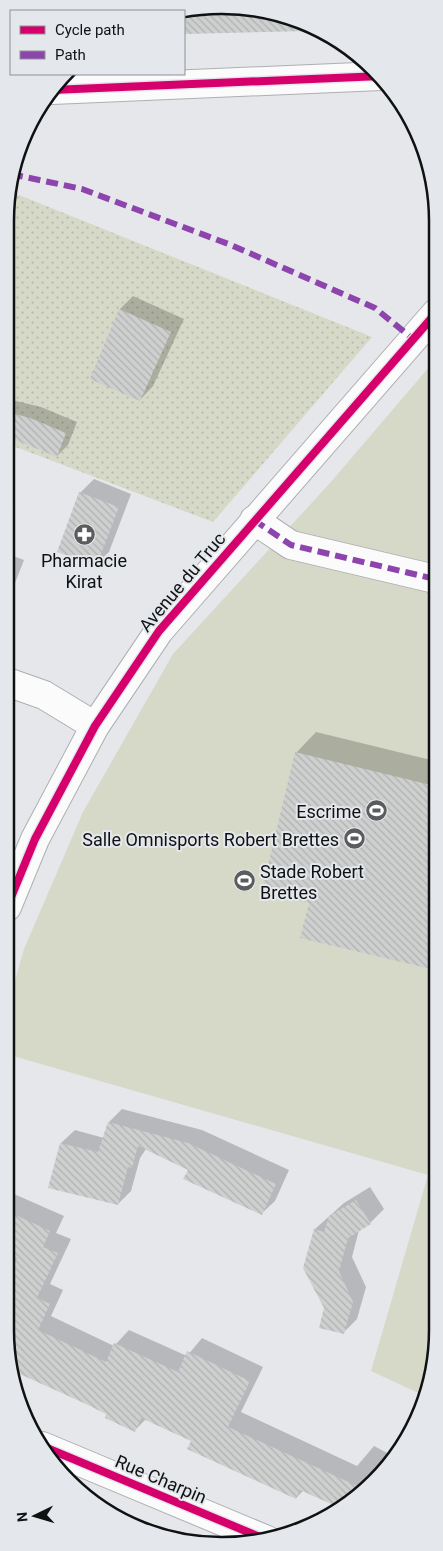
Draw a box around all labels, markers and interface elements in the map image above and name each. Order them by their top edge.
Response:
legend [10,10,185,75]
text: Cycle path [55,21,125,39]
text: Path [55,46,86,64]
pharmacy icon: Pharmacie Kirat [72,523,96,547]
street label: Avenue du Truc [134,528,230,636]
place label: Pharmacie Kirat [41,550,127,592]
sports icon: Escrime [365,799,389,823]
place label: Escrime [296,801,361,822]
sports icon: Salle Omnisports Robert Brettes [343,827,367,851]
place label: Salle Omnisports Robert Brettes [82,829,339,850]
place label: Stade Robert Brettes [260,861,364,903]
sports icon: Stade Robert Brettes [232,869,256,893]
street label: Rue Charpin [112,1450,210,1508]
north arrow [10,1491,60,1541]
text: N [14,1512,30,1523]

